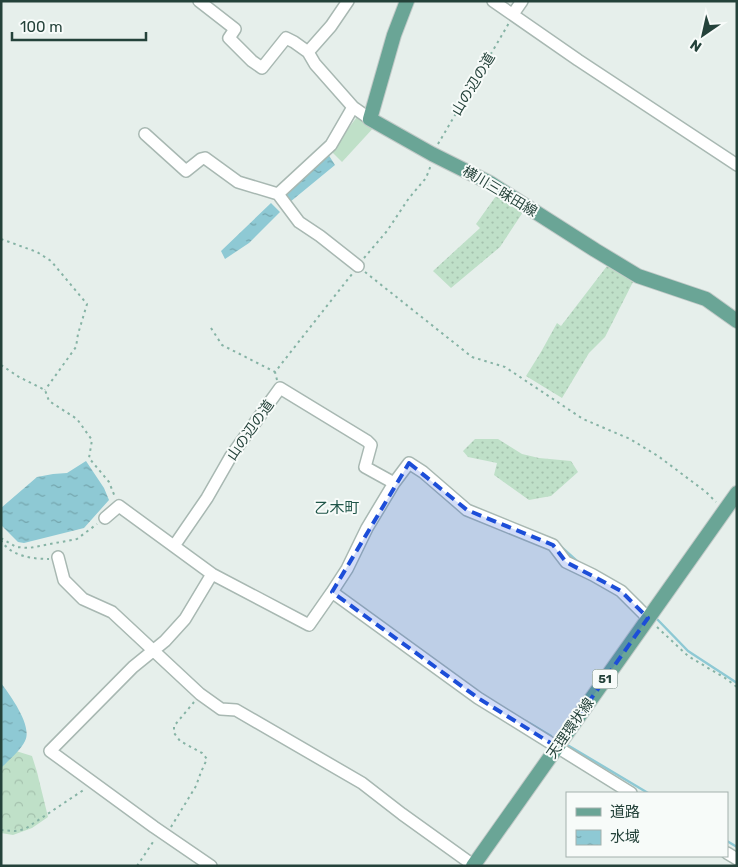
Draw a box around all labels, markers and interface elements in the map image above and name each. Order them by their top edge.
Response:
scale bar [12,10,146,42]
north arrow [678,10,728,60]
text: 100 m [20,18,62,36]
text: N [687,35,705,55]
street label: 山の辺の道 [448,50,499,119]
street label: 横川三昧田線 [459,163,540,220]
street label: 山の辺の道 [223,397,277,464]
district label: 乙木町 [314,499,360,517]
road number: 51 [592,670,618,689]
street label: 天理環状線 [543,695,597,762]
legend [566,792,728,857]
text: 道路 [610,803,640,821]
text: 水域 [610,828,640,846]

